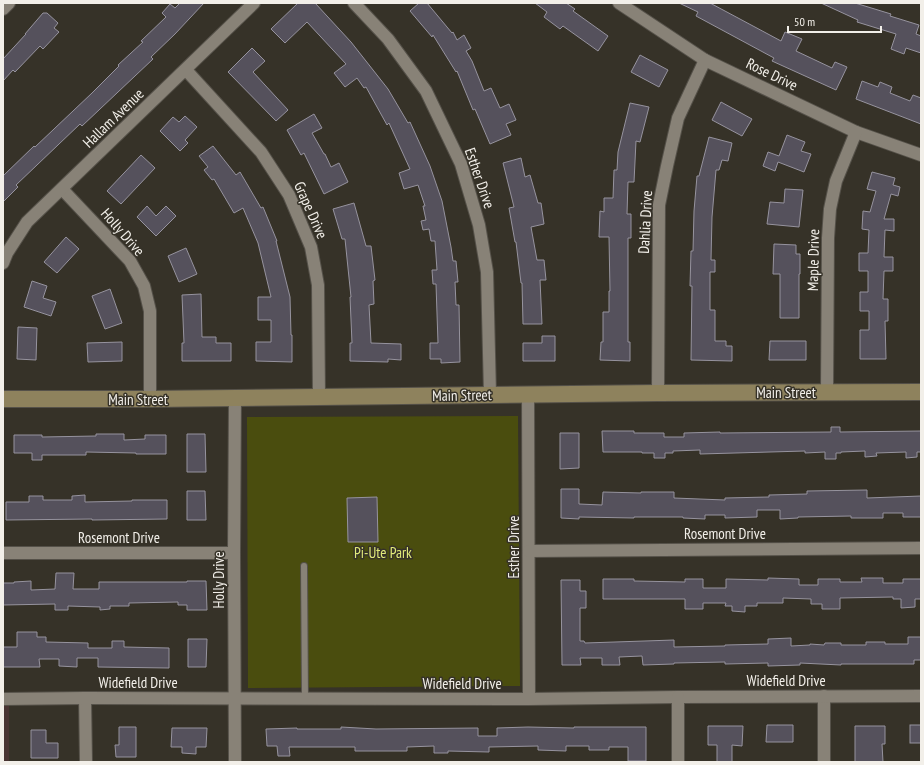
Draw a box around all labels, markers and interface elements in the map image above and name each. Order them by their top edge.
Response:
scale bar [788,8,881,34]
text: 50 m [794,14,815,29]
street label: Rose Drive [743,53,801,95]
street label: Hallam Avenue [79,84,147,152]
street label: Esther Drive [461,145,499,211]
street label: Grape Drive [290,178,332,242]
street label: Dahlia Drive [634,190,656,254]
street label: Holly Drive [97,204,149,260]
street label: Maple Drive [803,229,823,291]
street label: Main Street [756,383,816,402]
street label: Main Street [432,385,492,405]
street label: Main Street [108,390,168,409]
street label: Esther Drive [504,516,523,578]
street label: Rosemont Drive [684,524,766,543]
street label: Rosemont Drive [78,528,160,547]
park label: Pi-Ute Park [354,543,412,562]
street label: Holly Drive [209,551,228,609]
street label: Widefield Drive [746,671,826,690]
street label: Widefield Drive [98,673,178,692]
street label: Widefield Drive [422,674,502,693]

